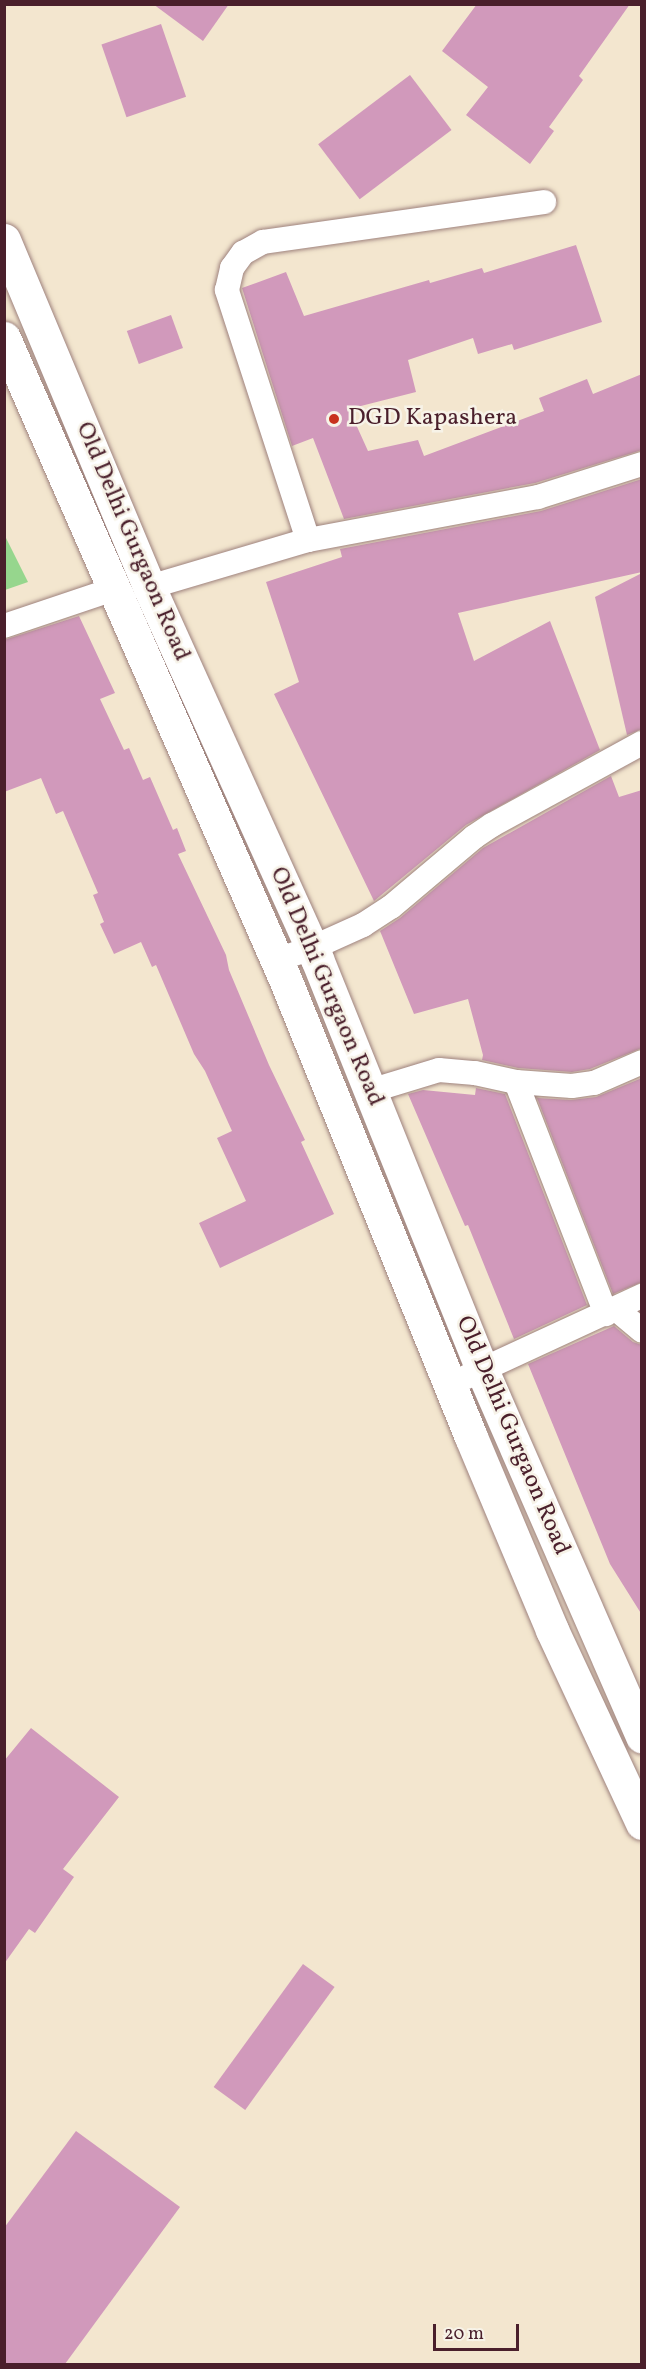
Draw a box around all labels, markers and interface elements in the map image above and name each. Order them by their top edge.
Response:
place label: DGD Kapashera [348,405,517,433]
marker: DGD Kapashera [325,410,343,428]
street label: Old Delhi Gurgaon Road [69,418,195,666]
street label: Old Delhi Gurgaon Road [263,863,389,1111]
street label: Old Delhi Gurgaon Road [449,1312,575,1560]
scale bar [436,2312,522,2350]
text: 20 m [444,2322,484,2347]

